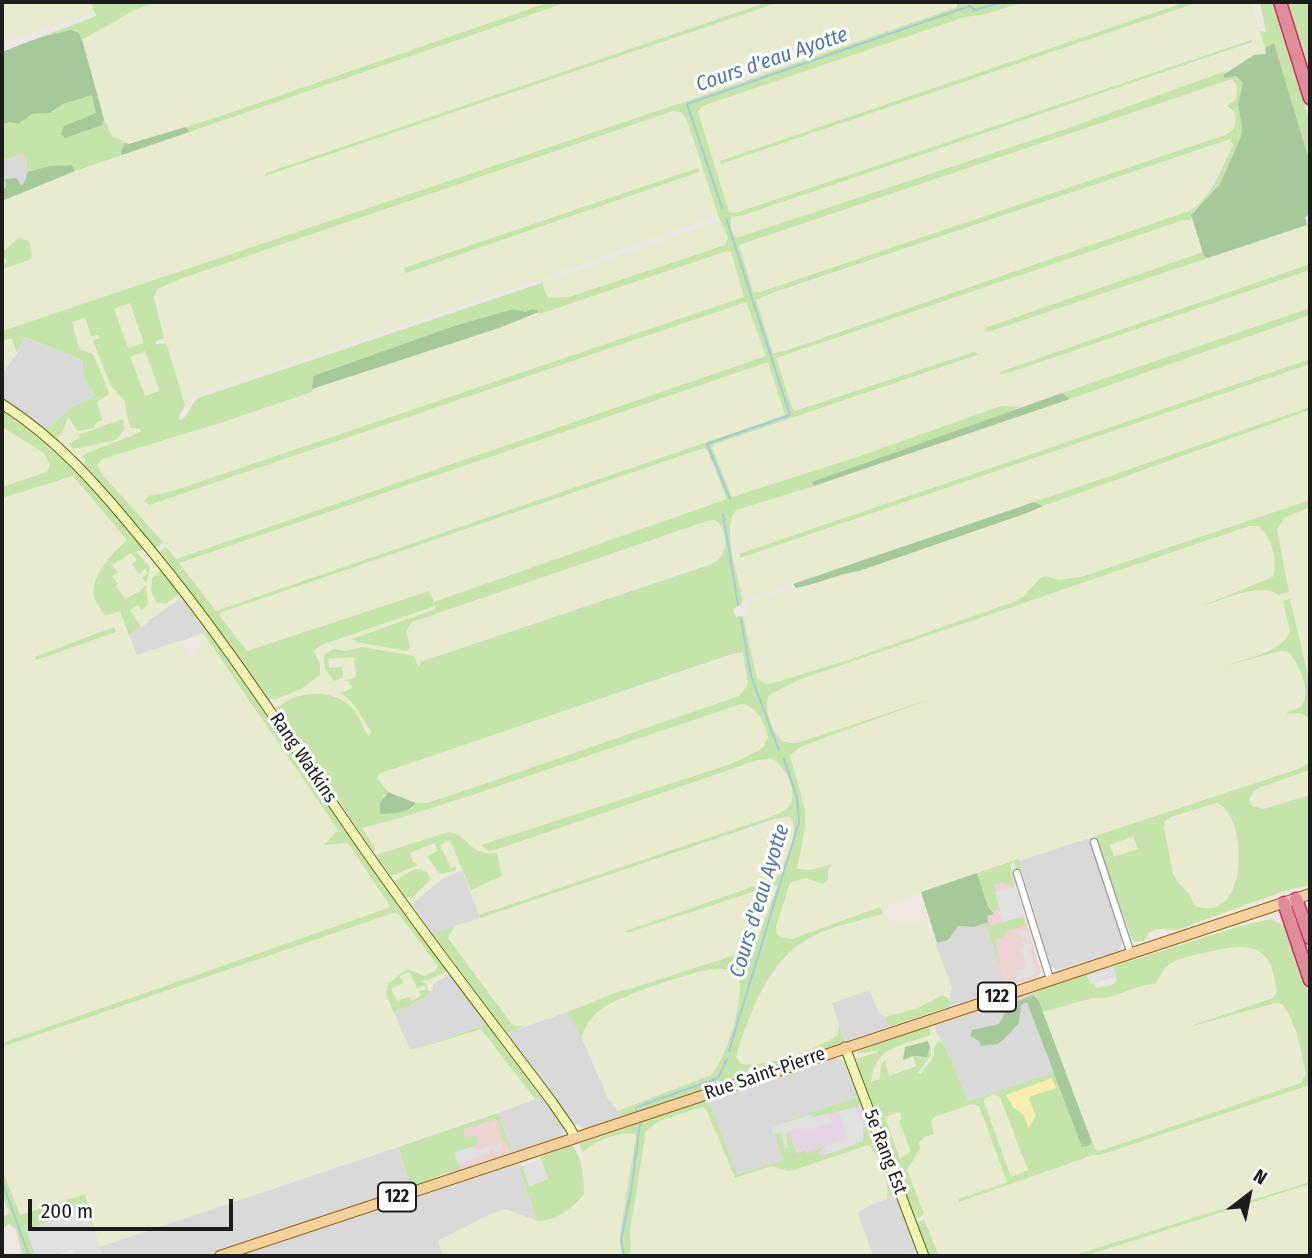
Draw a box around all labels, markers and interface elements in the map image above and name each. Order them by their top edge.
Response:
water label: Cours d'eau Ayotte [693,22,851,98]
street label: Rang Watkins [265,709,341,807]
water label: Cours d'eau Ayotte [725,821,795,981]
road number: 122 [978,982,1016,1012]
street label: Rue Saint-Pierre [702,1043,828,1105]
street label: 5e Rang Est [858,1107,912,1197]
north arrow [1214,1160,1284,1230]
text: N [1249,1164,1271,1190]
road number: 122 [378,1182,416,1212]
scale bar [32,1184,236,1228]
text: 200 m [41,1198,93,1224]

